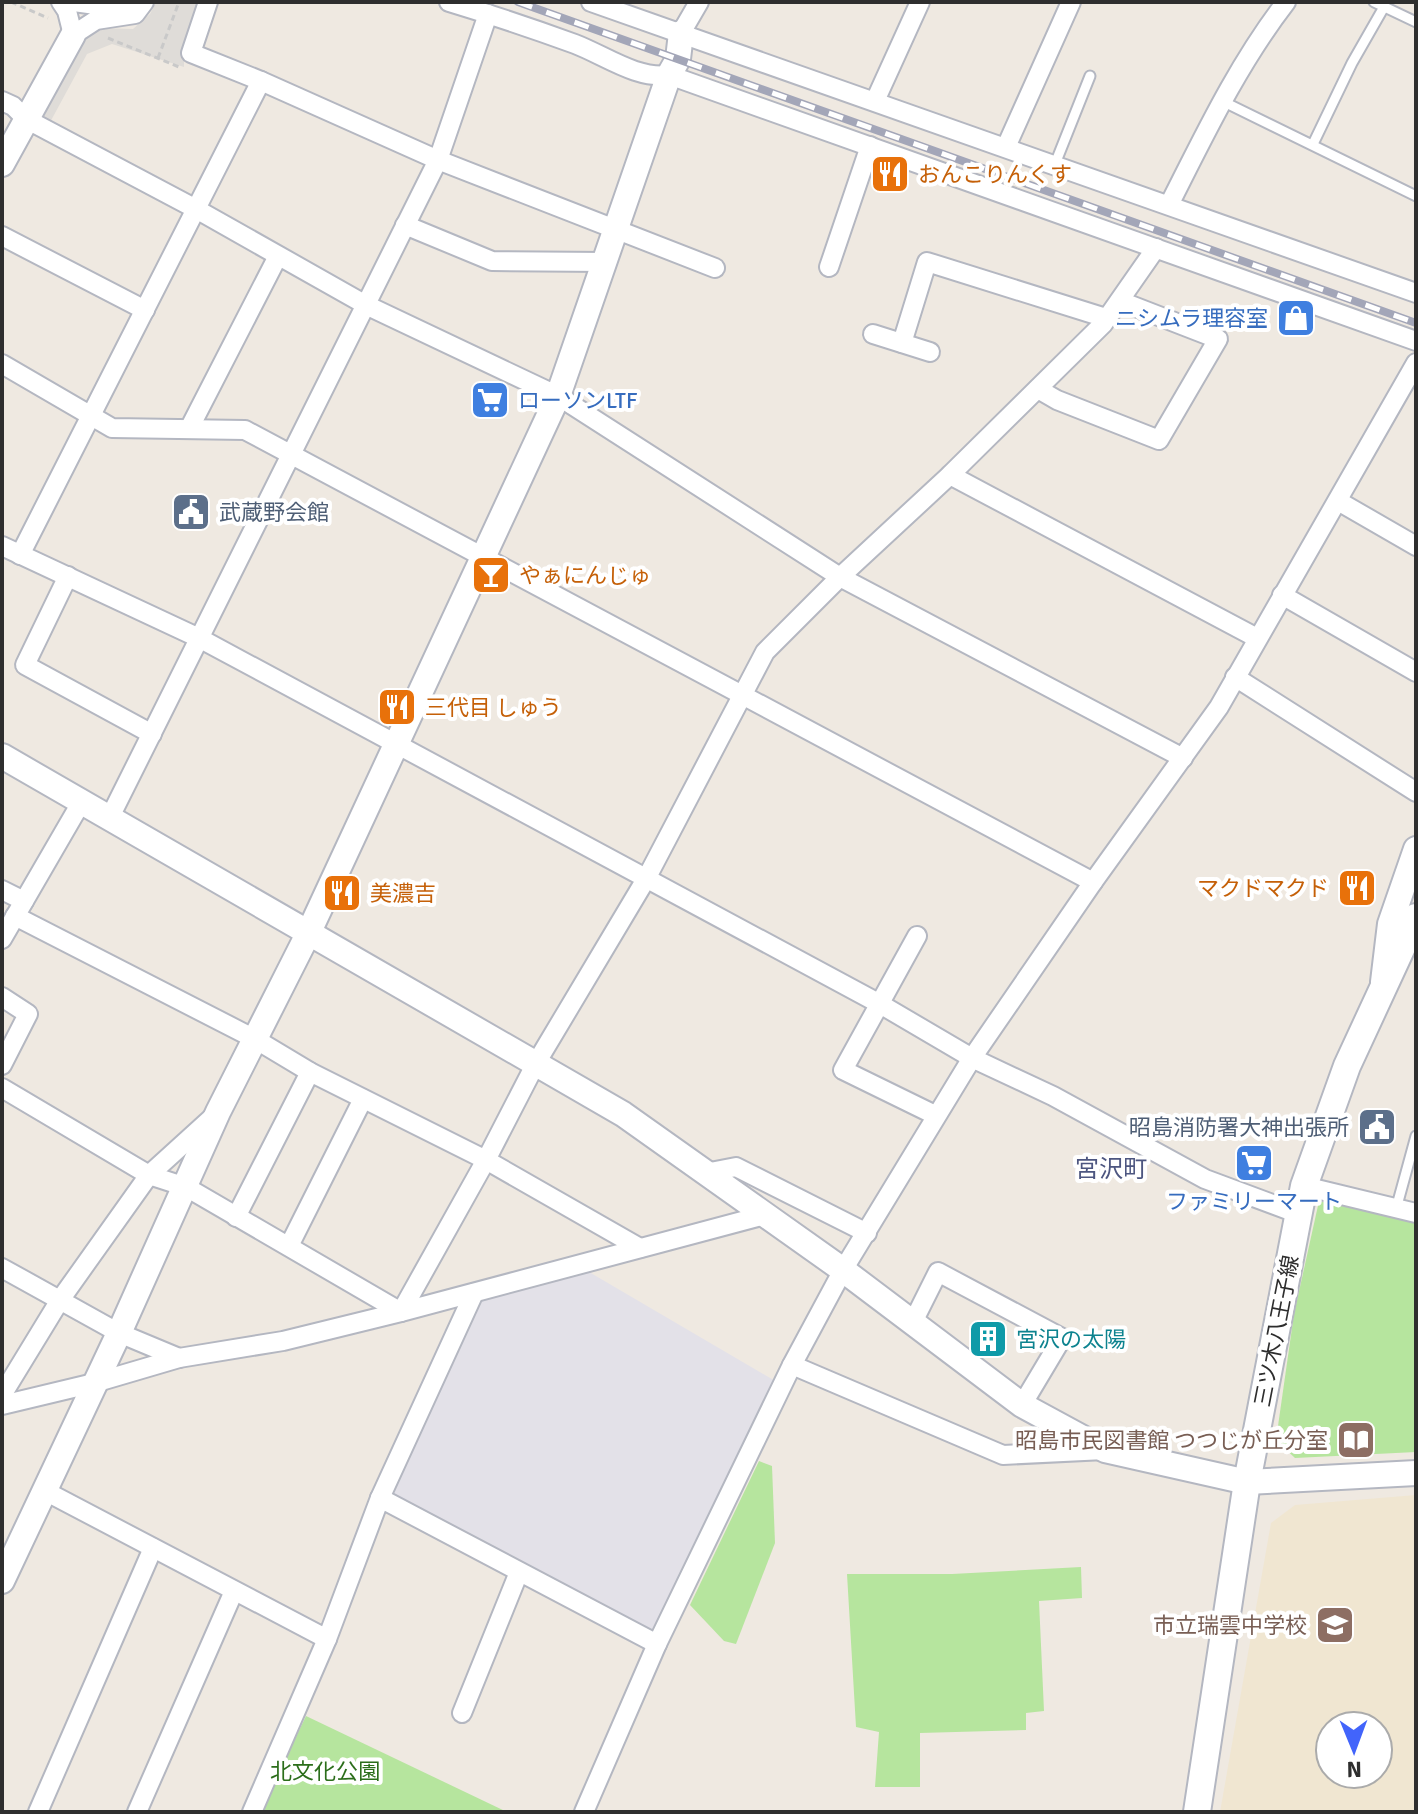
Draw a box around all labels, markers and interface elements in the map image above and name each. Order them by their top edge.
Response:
restaurant icon: おんこりんくす [869,153,911,195]
place label: おんこりんくす [918,161,1072,188]
shop icon: ニシムラ理容室 [1275,297,1317,339]
place label: ニシムラ理容室 [1115,305,1268,332]
supermarket icon: ローソンLTF [469,379,511,421]
place label: ローソンLTF [518,387,637,414]
public building icon: 武蔵野会館 [170,491,212,533]
place label: 武蔵野会館 [219,499,329,526]
bar icon: やぁにんじゅ [470,554,512,596]
place label: やぁにんじゅ [519,562,651,589]
restaurant icon: 三代目 しゅう [376,686,418,728]
place label: 三代目 しゅう [425,694,562,721]
restaurant icon: マクドマクド [1336,867,1378,909]
restaurant icon: 美濃吉 [321,872,363,914]
place label: マクドマクド [1197,875,1329,902]
place label: 美濃吉 [370,880,436,907]
public building icon: 昭島消防署大神出張所 [1356,1106,1398,1148]
place label: 昭島消防署大神出張所 [1129,1114,1349,1141]
supermarket icon: ファミリーマート [1233,1142,1275,1184]
district label: 宮沢町 [1075,1154,1147,1184]
place label: ファミリーマート [1166,1188,1342,1215]
street label: 三ツ木八王子線 [1249,1253,1304,1409]
building icon: 宮沢の太陽 [967,1318,1009,1360]
place label: 宮沢の太陽 [1016,1326,1126,1353]
library icon: 昭島市民図書館 つつじが丘分室 [1335,1419,1377,1461]
place label: 昭島市民図書館 つつじが丘分室 [1015,1427,1328,1454]
school or university icon: 市立瑞雲中学校 [1314,1604,1356,1646]
place label: 市立瑞雲中学校 [1153,1612,1307,1639]
north arrow [1314,1710,1394,1790]
text: N [1346,1756,1362,1783]
park label: 北文化公園 [270,1758,380,1785]

